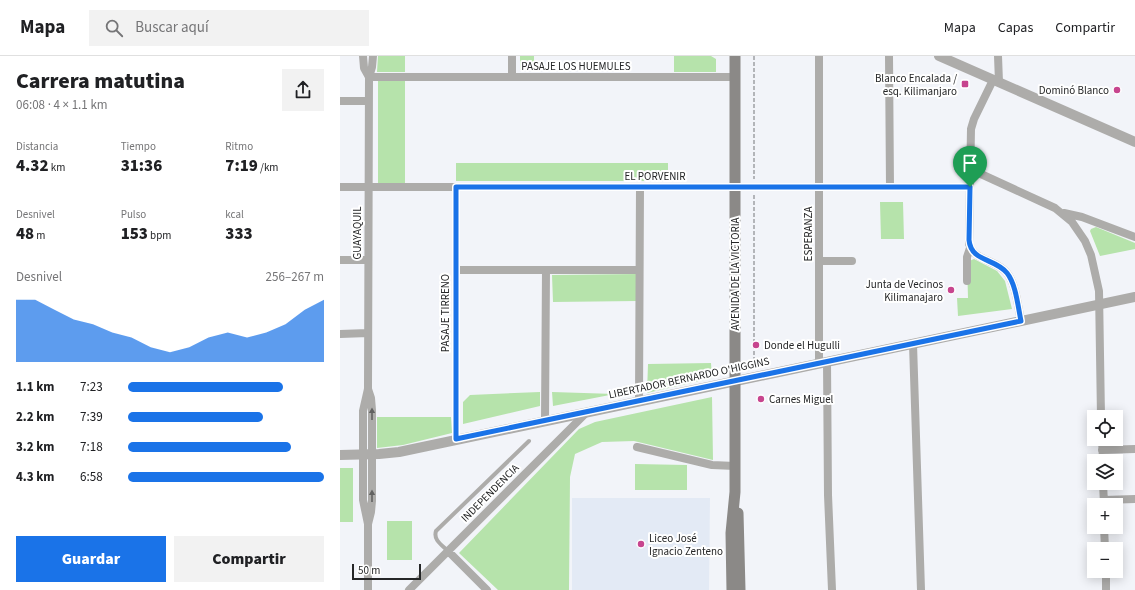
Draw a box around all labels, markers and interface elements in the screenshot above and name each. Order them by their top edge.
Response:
search box [89,10,369,46]
text: Mapa [20,14,65,41]
icon: search [103,17,125,39]
text: Buscar aquí [135,17,209,38]
text: Mapa [944,18,976,38]
text: Capas [998,18,1033,38]
text: Compartir [1055,18,1115,38]
street label: PASAJE LOS HUEMULES [521,59,631,74]
text: Carrera matutina [16,65,185,97]
button: share [282,69,324,111]
place label: Blanco Encalada / esq. Kilimanjaro [875,71,957,99]
marker: Blanco Encalada / esq. Kilimanjaro [960,79,970,89]
place label: Dominó Blanco [1039,83,1109,98]
marker: Dominó Blanco [1112,85,1122,95]
text: 06:08 · 4 × 1.1 km [16,96,108,114]
text: Distancia [16,139,58,154]
text: Tiempo [121,139,156,154]
text: Ritmo [225,139,253,154]
pin [953,146,987,187]
icon: arrive [959,152,981,174]
text: 4.32 [16,154,49,178]
text: 31:36 [121,154,162,178]
text: 7:19 [225,154,258,178]
text: km [49,160,65,175]
text: /km [258,160,278,175]
street label: EL PORVENIR [625,169,685,184]
street label: GUAYAQUIL [350,206,365,260]
text: Desnivel [16,207,55,222]
text: Pulso [121,207,146,222]
text: kcal [225,207,244,222]
street label: ESPERANZA [801,207,816,261]
street label: AVENIDA DE LA VICTORIA [728,217,743,331]
text: 48 [16,222,34,246]
text: 153 [121,222,148,246]
text: 333 [225,222,253,246]
text: m [34,228,45,243]
text: bpm [148,228,171,243]
text: Desnivel [16,268,62,286]
text: 256–267 m [266,268,324,286]
street label: PASAJE TIRRENO [438,274,453,352]
place label: Junta de Vecinos Kilimanajaro [865,277,943,305]
marker: Junta de Vecinos Kilimanajaro [946,285,956,295]
place label: Donde el Hugulli [764,338,840,353]
marker: Donde el Hugulli [751,340,761,350]
street label: LIBERTADOR BERNARDO O'HIGGINS [607,354,771,402]
text: 1.1 km [16,378,55,396]
text: 7:23 [80,378,103,396]
place label: Carnes Miguel [769,392,834,407]
marker: Carnes Miguel [756,394,766,404]
one-way arrow [369,407,375,420]
text: 2.2 km [16,408,55,426]
text: 7:39 [80,408,103,426]
map controls [1087,410,1123,578]
button: locate [1087,410,1123,446]
text: 3.2 km [16,438,55,456]
text: 7:18 [80,438,103,456]
button: layers [1087,454,1123,490]
street label: INDEPENDENCIA [458,461,522,525]
text: 4.3 km [16,468,55,486]
text: 6:58 [80,468,103,486]
one-way arrow [369,489,375,502]
button: + [1087,498,1123,534]
place label: Liceo José Ignacio Zenteno [649,531,723,559]
button: Guardar [16,536,166,582]
button: Compartir [174,536,324,582]
marker: Liceo José Ignacio Zenteno [636,539,646,549]
button: − [1087,542,1123,578]
scale bar [352,562,421,581]
text: 50 m [358,563,380,578]

